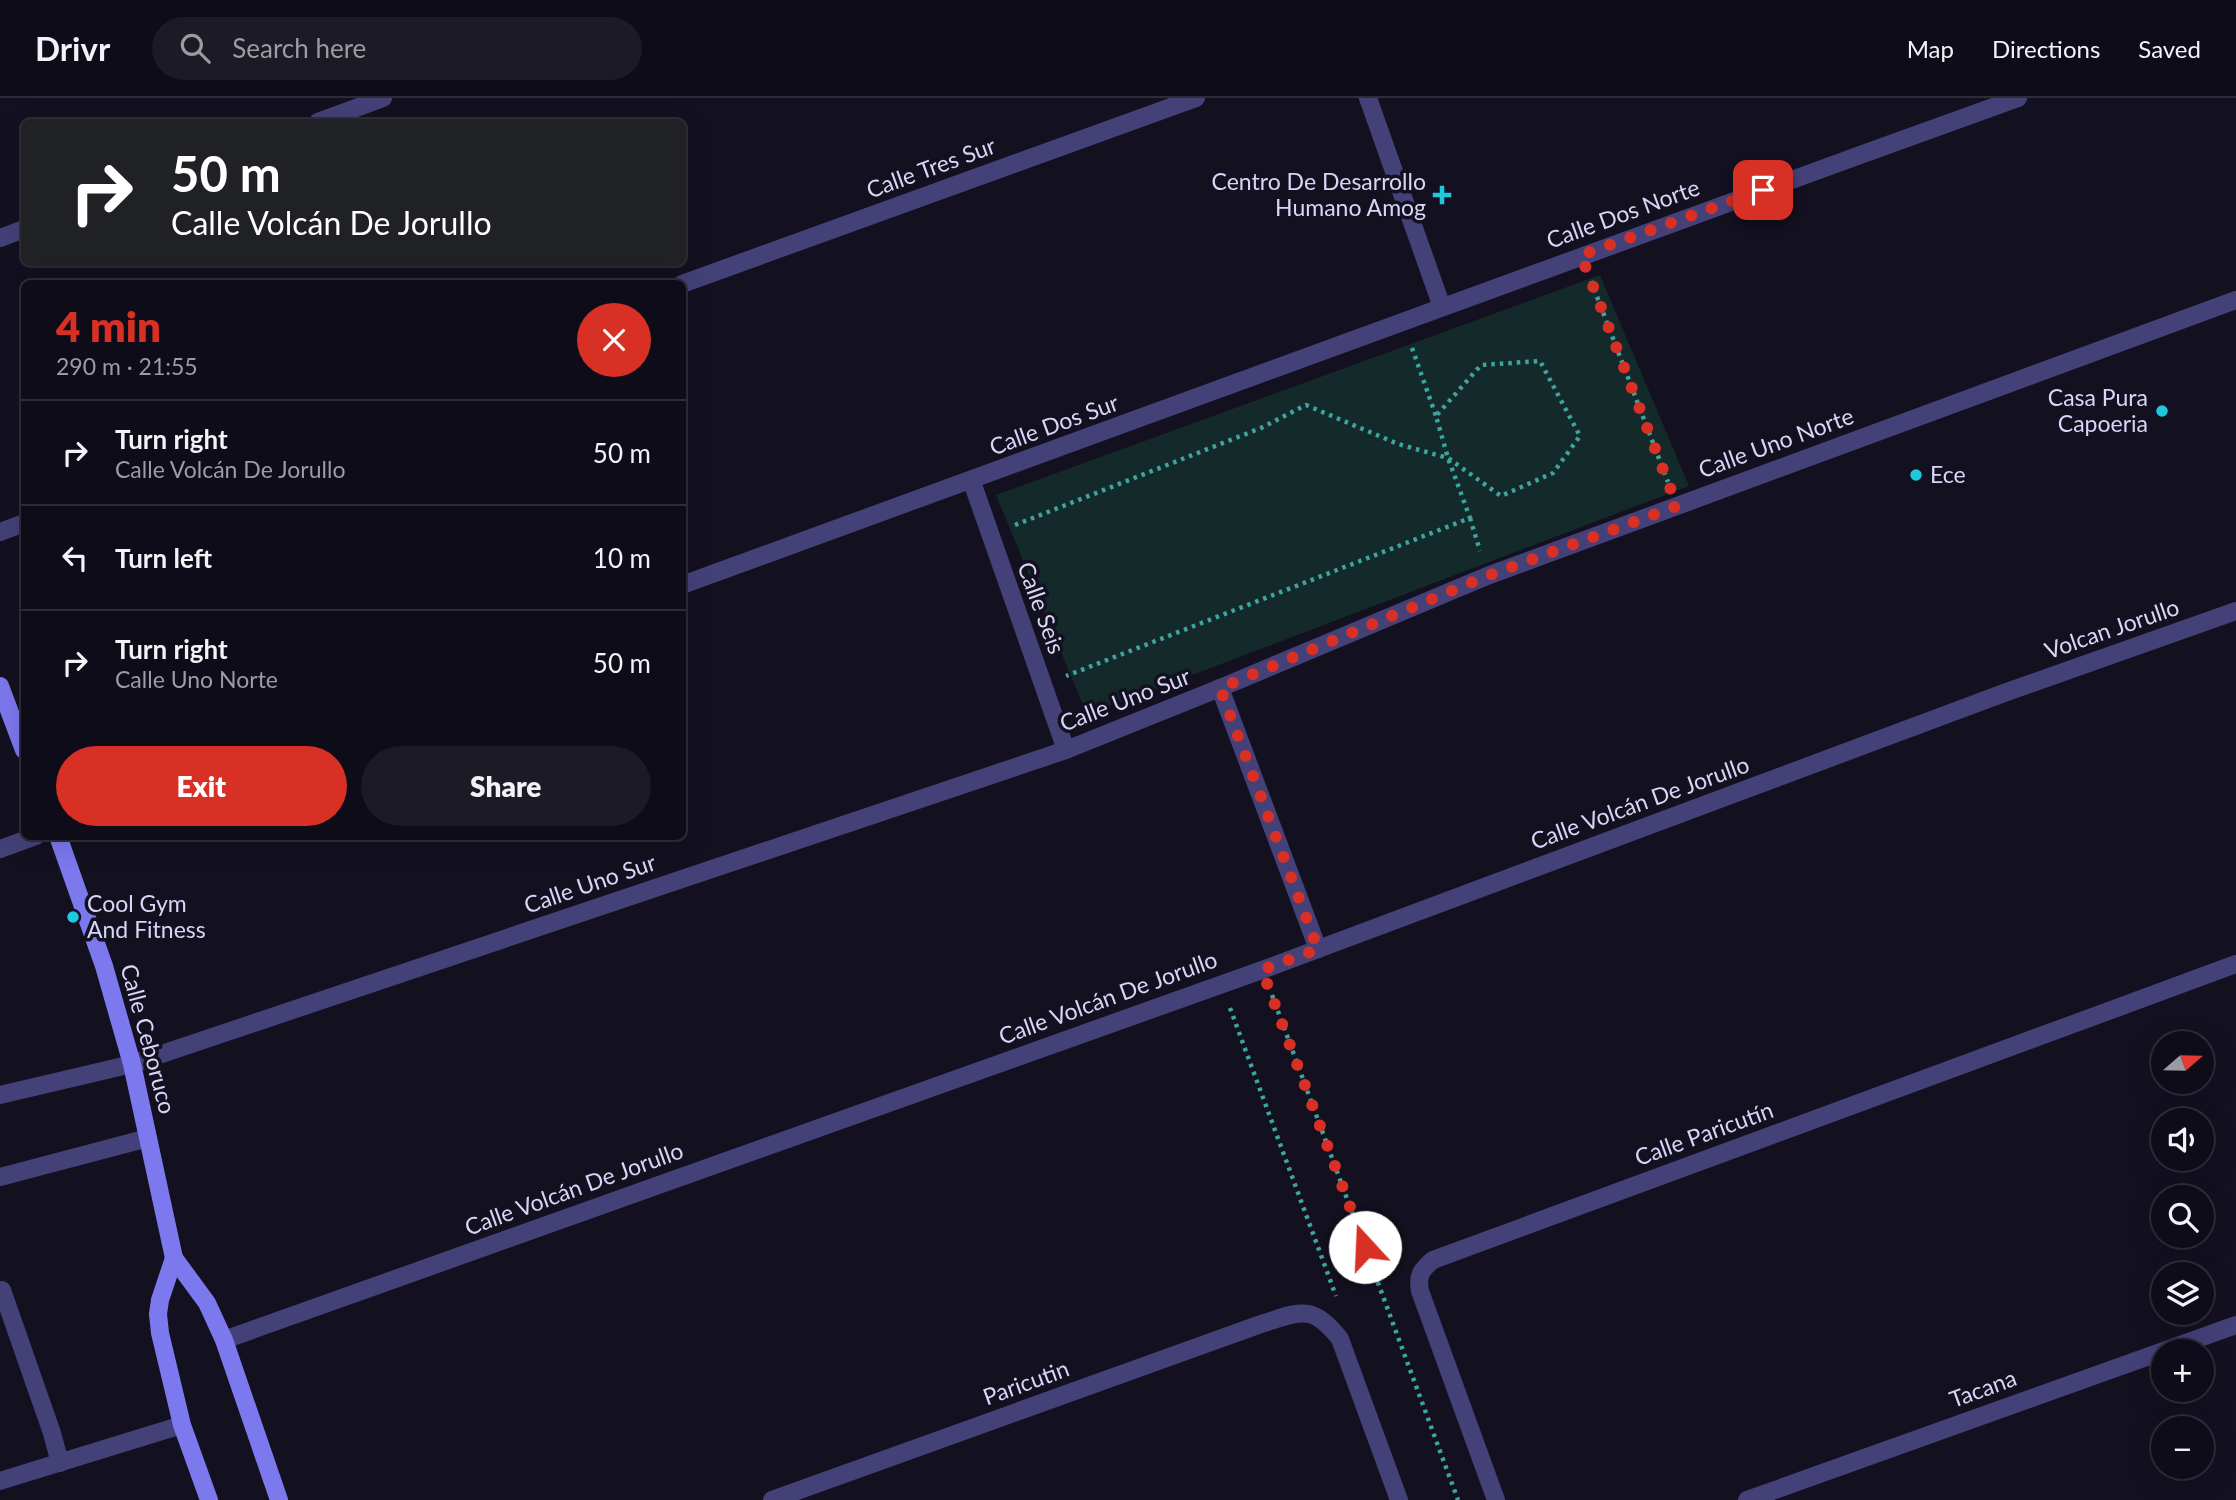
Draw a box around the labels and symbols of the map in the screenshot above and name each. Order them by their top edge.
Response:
street label: Calle Tres Sur [862,131,1000,203]
pin [1733,160,1793,220]
place label: Centro De Desarrollo Humano Amog [1212,167,1426,221]
street label: Calle Dos Norte [1542,172,1703,254]
marker: Centro De Desarrollo Humano Amog [1432,185,1452,205]
place label: Casa Pura Capoeria [2048,383,2148,437]
street label: Calle Dos Sur [985,388,1123,460]
street label: Calle Uno Norte [1694,401,1857,483]
marker: Casa Pura Capoeria [2154,403,2170,419]
place label: Ece [1930,460,1966,488]
marker: Ece [1908,467,1924,483]
street label: Calle Seis [1012,558,1071,657]
street label: Volcan Jorullo [2041,592,2183,664]
street label: Calle Uno Sur [1055,661,1194,737]
street label: Calle Volcán De Jorullo [1527,749,1753,855]
street label: Calle Uno Sur [520,847,660,919]
place label: Cool Gym And Fitness [87,889,206,943]
marker: Cool Gym And Fitness [65,909,81,925]
street label: Calle Volcán De Jorullo [995,944,1221,1050]
street label: Calle Ceboruco [116,961,182,1117]
north arrow [2151,1031,2214,1094]
street label: Calle Paricutín [1631,1095,1777,1171]
street label: Calle Volcán De Jorullo [461,1135,687,1241]
position arrow [1328,1210,1402,1284]
street label: Paricutin [979,1354,1073,1411]
street label: Tacana [1945,1363,2020,1413]

